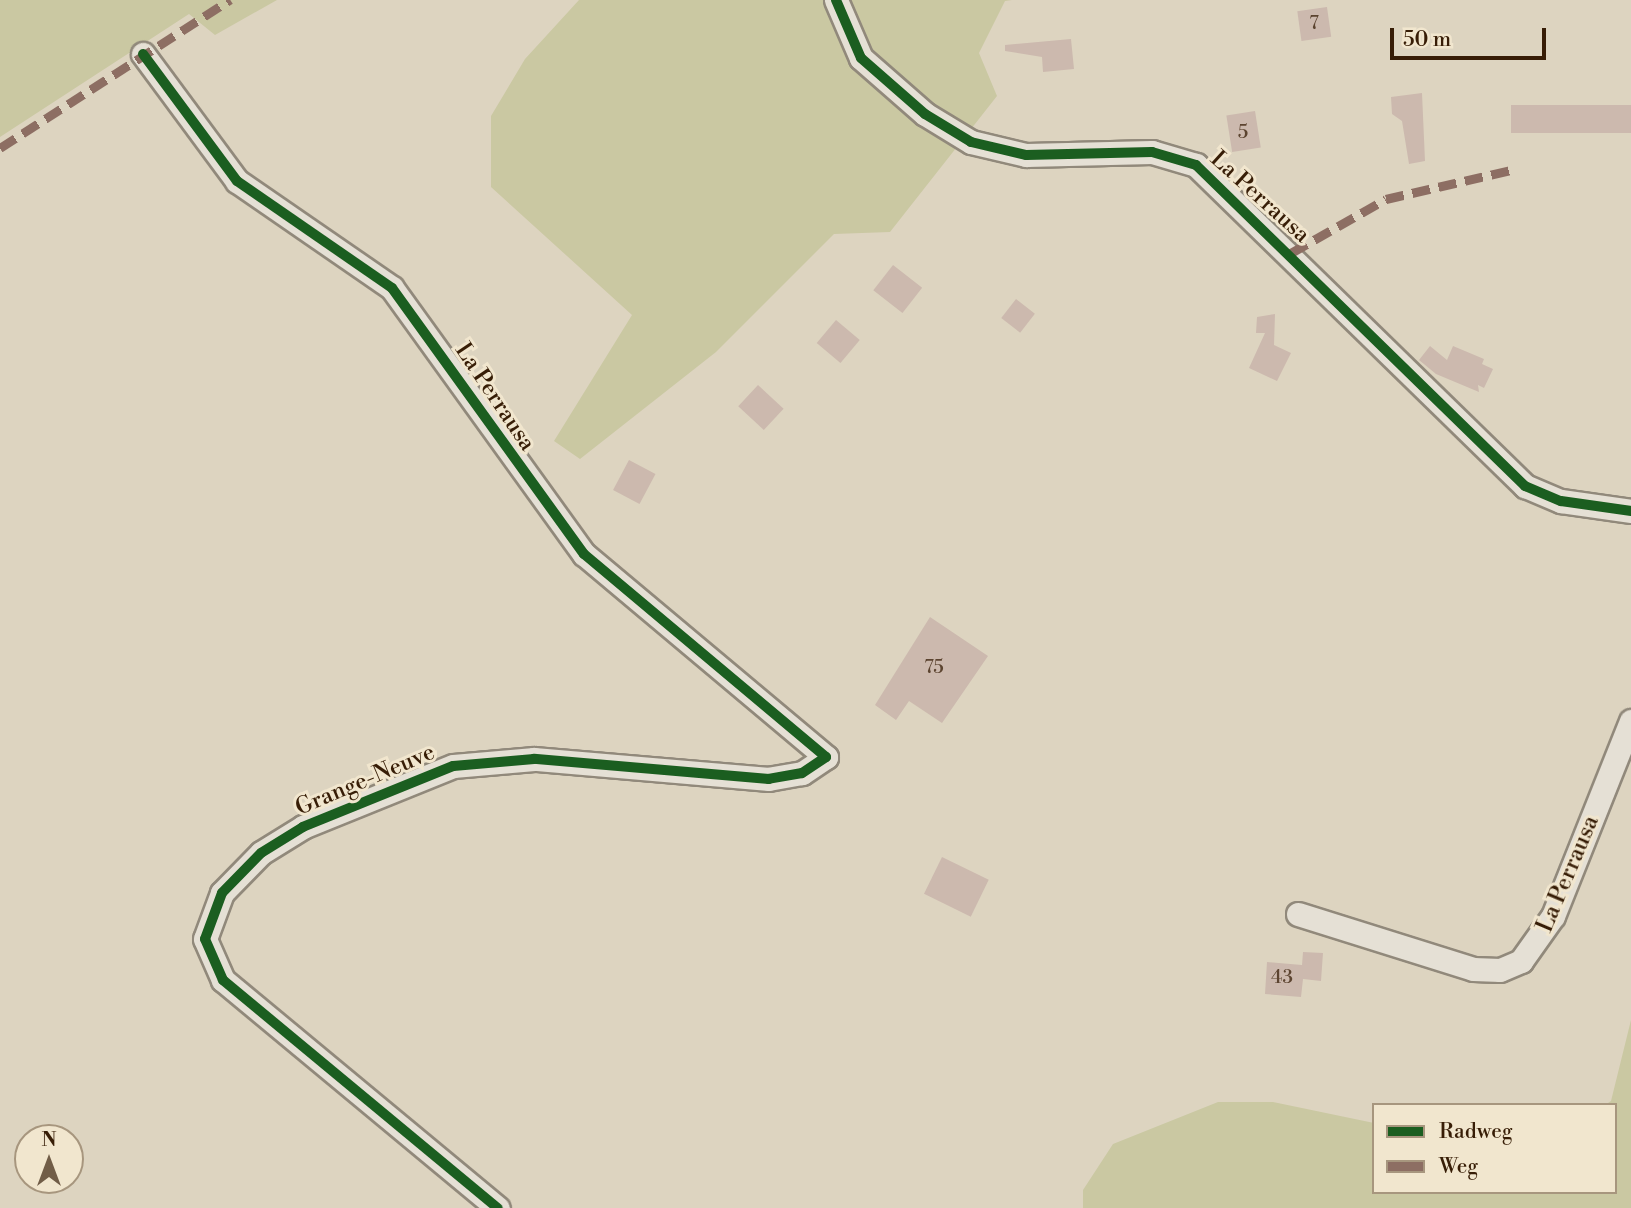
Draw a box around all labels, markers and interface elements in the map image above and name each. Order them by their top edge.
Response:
house number: 7 [1309,13,1319,35]
scale bar [1393,14,1549,58]
text: 50 m [1403,27,1451,53]
house number: 5 [1238,122,1248,144]
street label: La Perrausa [1205,145,1315,249]
street label: La Perrausa [449,338,541,456]
house number: 75 [924,657,944,679]
street label: Grange-Neuve [291,738,439,822]
street label: La Perrausa [1531,811,1605,937]
house number: 43 [1271,967,1293,989]
legend [1372,1103,1617,1194]
text: Radweg [1439,1119,1513,1145]
north arrow [14,1124,84,1194]
text: N [41,1128,57,1152]
text: Weg [1439,1154,1478,1180]

